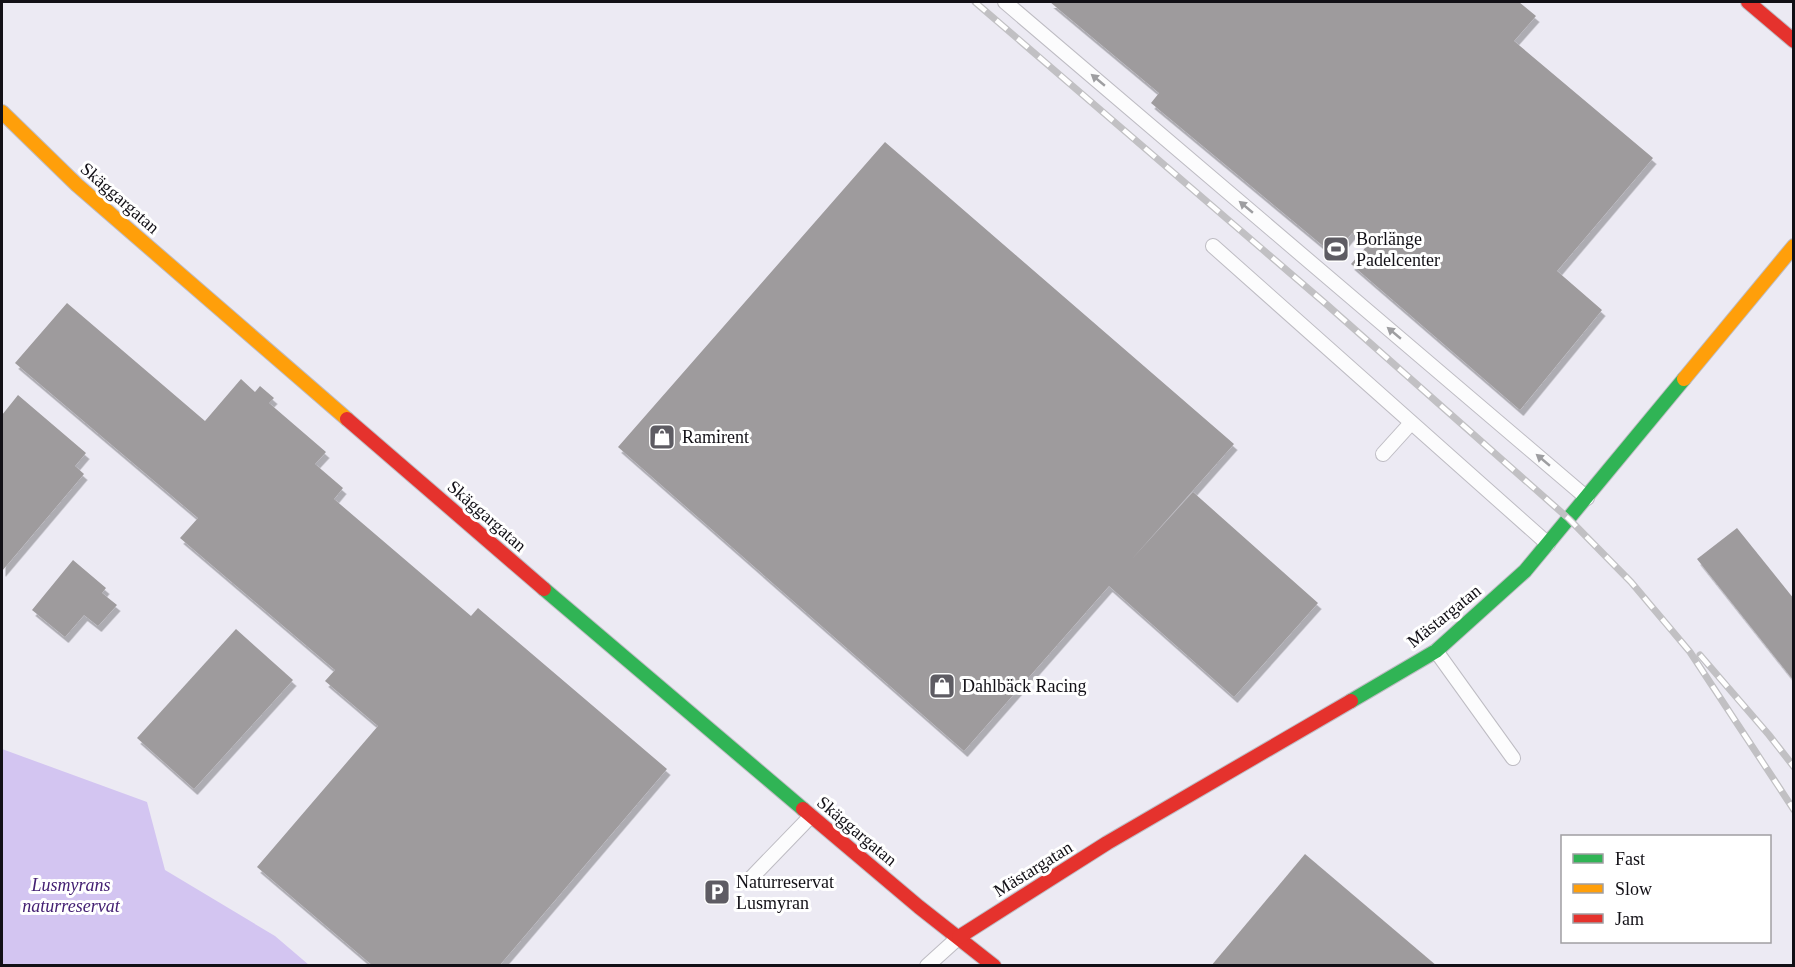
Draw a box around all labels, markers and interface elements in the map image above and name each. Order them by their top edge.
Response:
one-way arrow [1091,74,1106,87]
street label: Skäggargatan [77,158,163,238]
one-way arrow [1238,200,1254,213]
place label: Borlänge Padelcenter [1356,229,1440,270]
sports icon: Borlänge Padelcenter [1321,234,1351,264]
one-way arrow [1387,327,1402,340]
shop icon: Ramirent [647,422,677,452]
place label: Ramirent [682,427,749,447]
one-way arrow [1536,454,1551,467]
street label: Skäggargatan [444,476,530,556]
street label: Mästargatan [1403,580,1485,652]
shop icon: Dahlbäck Racing [927,671,957,701]
place label: Dahlbäck Racing [962,676,1086,696]
street label: Skäggargatan [813,792,901,870]
legend [1561,835,1771,943]
street label: Mästargatan [990,837,1076,901]
text: Fast [1615,849,1645,869]
place label: Naturreservat Lusmyran [736,872,834,913]
park label: Lusmyrans naturreservat [22,875,121,916]
parking icon: Naturreservat Lusmyran [702,877,732,907]
text: Slow [1615,879,1652,899]
text: Jam [1615,909,1644,929]

